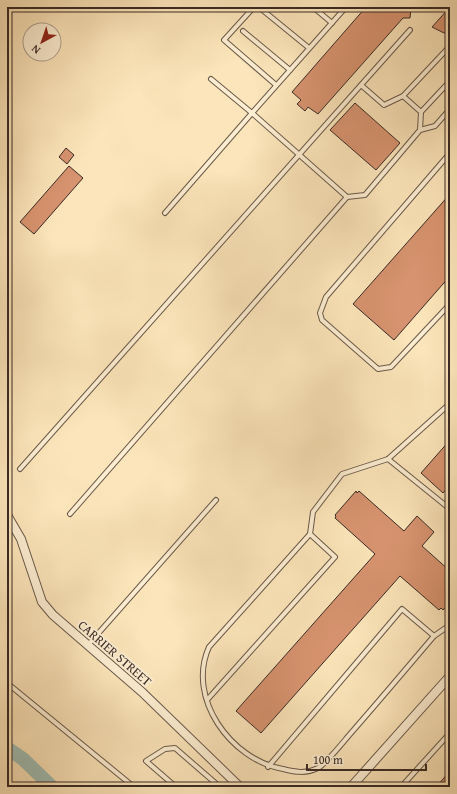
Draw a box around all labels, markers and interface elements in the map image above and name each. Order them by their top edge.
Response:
north arrow [22,22,62,62]
text: N [27,41,44,58]
street label: CARRIER STREET [74,616,156,691]
scale bar [307,746,426,772]
text: 100 m [313,751,343,768]

